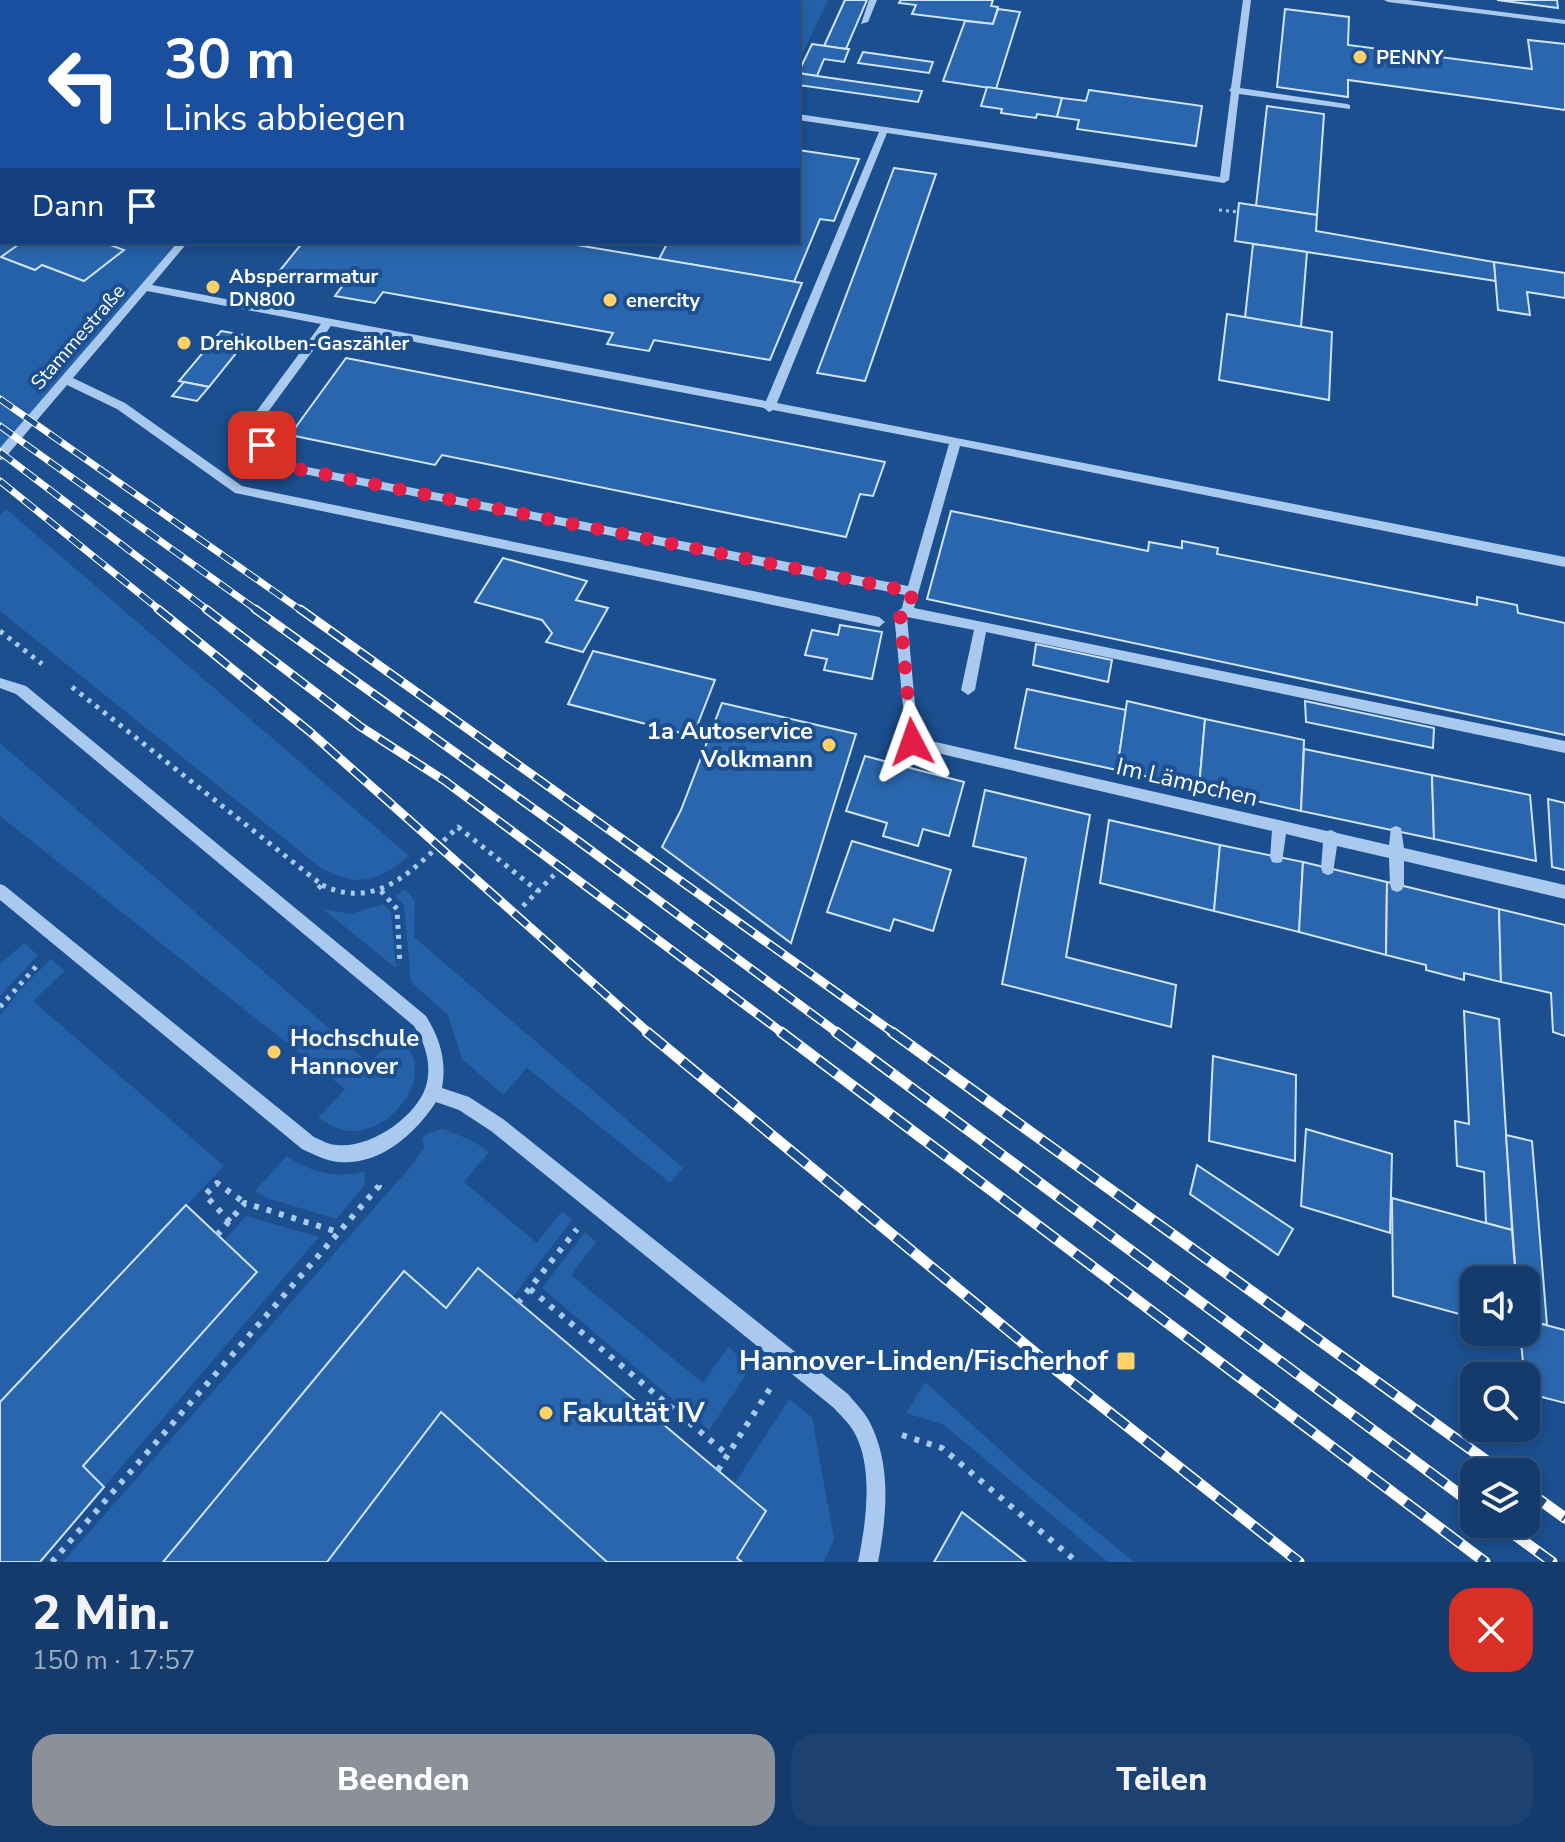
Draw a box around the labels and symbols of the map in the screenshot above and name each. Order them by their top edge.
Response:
place label: PENNY [1376,44,1444,71]
marker: PENNY [1351,48,1369,66]
place label: Absperrarmatur DN800 [229,263,379,313]
street label: Stammestraße [25,278,131,396]
marker: Absperrarmatur DN800 [204,278,222,296]
place label: enercity [626,287,700,314]
marker: enercity [601,291,619,309]
place label: Drehkolben-Gaszähler [200,330,410,357]
marker: Drehkolben-Gaszähler [175,334,193,352]
pin [228,411,296,479]
position arrow [870,700,954,784]
place label: 1a Autoservice Volkmann [647,715,813,775]
marker: 1a Autoservice Volkmann [820,736,838,754]
street label: Im Lämpchen [1113,750,1261,814]
place label: Hochschule Hannover [290,1022,419,1082]
marker: Hochschule Hannover [265,1043,283,1061]
place label: Hannover-Linden/Fischerhof [739,1342,1109,1380]
marker: Hannover-Linden/Fischerhof [1115,1350,1137,1372]
place label: Fakultät IV [562,1394,706,1432]
marker: Fakultät IV [537,1404,555,1422]

